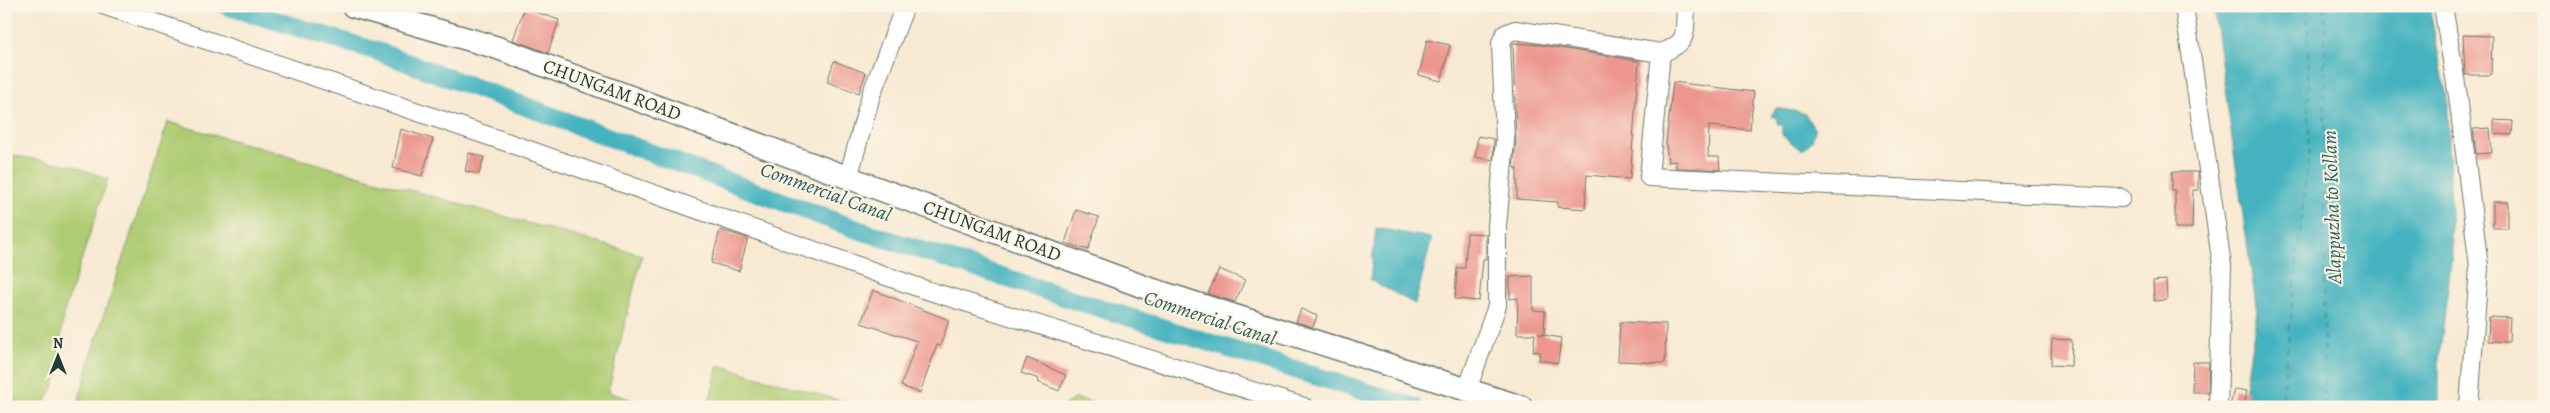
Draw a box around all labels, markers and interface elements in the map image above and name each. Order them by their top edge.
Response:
street label: CHUNGAM ROAD [539,53,685,127]
water label: Alappuzha to Kollam [2316,130,2348,285]
water label: Commercial Canal [757,156,895,228]
street label: CHUNGAM ROAD [919,194,1065,268]
water label: Commercial Canal [1140,284,1280,352]
north arrow [32,330,82,380]
text: N [53,334,63,353]

